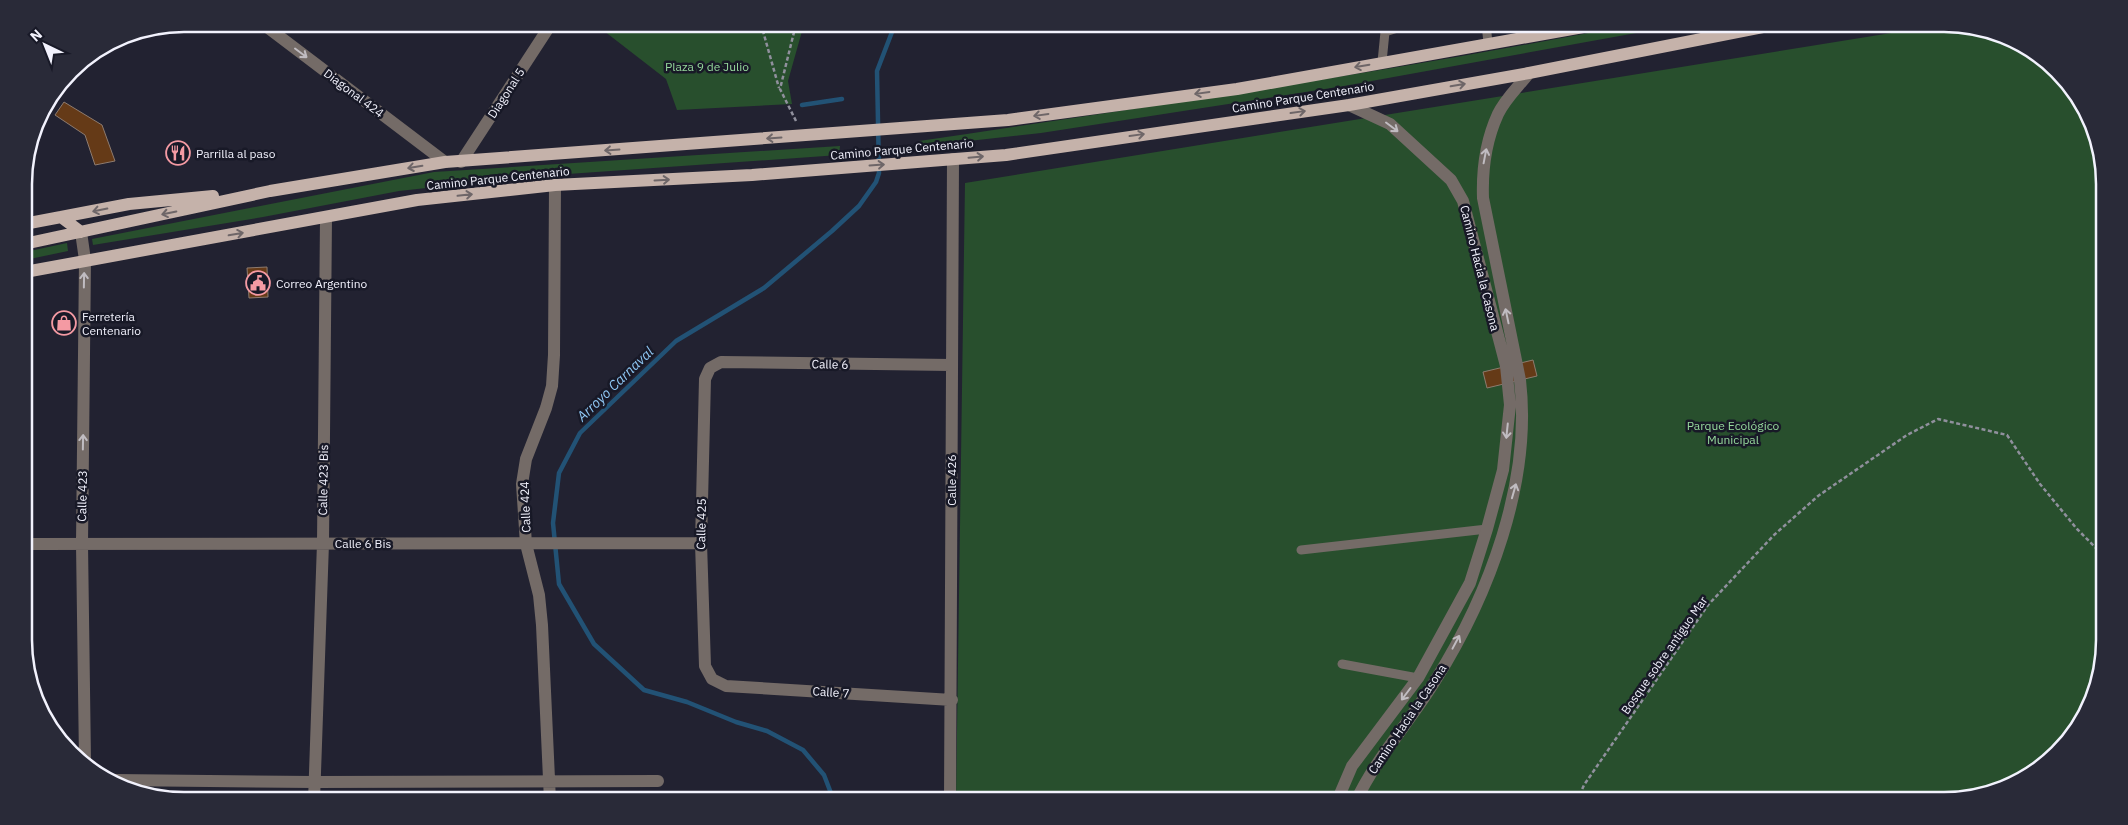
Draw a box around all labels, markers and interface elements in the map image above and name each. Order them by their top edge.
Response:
north arrow [20,20,70,70]
text: N [26,25,46,46]
one-way arrow [294,48,307,59]
park label: Plaza 9 de Julio [665,59,749,74]
one-way arrow [1355,62,1371,71]
street label: Diagonal 5 [484,65,528,121]
street label: Diagonal 424 [321,66,387,120]
street label: Camino Parque Centenario [1231,78,1375,116]
one-way arrow [1450,80,1466,90]
one-way arrow [1195,88,1211,98]
one-way arrow [1290,107,1306,117]
one-way arrow [1034,110,1050,120]
one-way arrow [1385,122,1399,132]
one-way arrow [1129,130,1145,140]
one-way arrow [766,133,782,143]
street label: Camino Parque Centenario [830,135,975,163]
restaurant icon: Parrilla al paso [165,140,191,166]
place label: Parrilla al paso [196,146,276,161]
one-way arrow [604,146,620,155]
one-way arrow [1481,148,1491,164]
one-way arrow [968,152,984,162]
one-way arrow [869,160,885,170]
one-way arrow [407,163,423,173]
street label: Camino Parque Centenario [426,163,571,193]
one-way arrow [654,175,670,184]
one-way arrow [457,190,473,200]
street label: Camino Hacia la Casona [1457,204,1503,333]
one-way arrow [93,206,109,215]
one-way arrow [162,209,178,218]
one-way arrow [228,228,244,238]
public building icon: Correo Argentino [245,270,271,296]
one-way arrow [79,272,89,288]
place label: Correo Argentino [276,276,368,291]
one-way arrow [1502,308,1512,324]
place label: Ferretería Centenario [82,309,141,338]
shop icon: Ferretería Centenario [51,310,77,336]
water label: Arroyo Carnaval [572,343,657,426]
street label: Calle 6 [811,356,849,372]
park label: Parque Ecológico Municipal [1687,418,1780,447]
one-way arrow [1502,423,1512,439]
one-way arrow [78,435,88,451]
street label: Calle 423 Bis [315,444,331,516]
street label: Calle 426 [944,454,959,506]
street label: Calle 423 [74,470,90,522]
street label: Calle 424 [517,481,533,533]
one-way arrow [1509,483,1519,499]
street label: Calle 425 [693,498,709,550]
street label: Calle 6 Bis [335,536,391,551]
street label: Bosque sobre antiguo Mar [1618,593,1711,717]
one-way arrow [1452,635,1462,650]
street label: Camino Hacia la Casona [1365,661,1450,777]
street label: Calle 7 [812,683,850,701]
one-way arrow [1401,687,1411,701]

